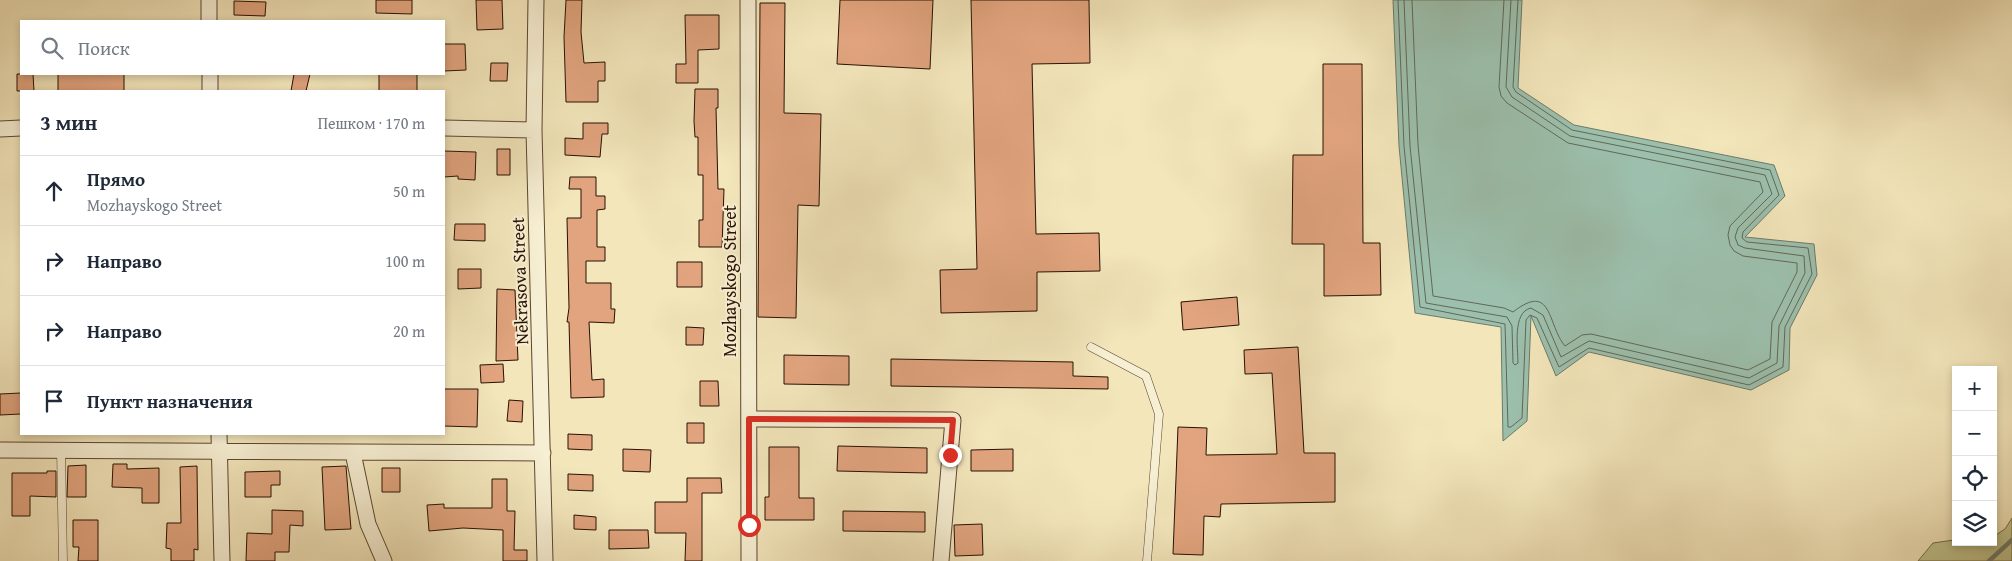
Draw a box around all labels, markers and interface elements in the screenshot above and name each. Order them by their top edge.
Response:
search box [20,20,445,75]
icon: search [38,34,66,62]
text: Поиск [78,34,130,62]
text: 3 мин [40,107,97,138]
text: Пешком · 170 m [318,111,425,135]
text: Прямо [87,165,145,193]
icon: ahead [40,177,68,205]
text: 50 m [393,179,425,203]
text: Mozhayskogo Street [87,193,222,217]
street label: Mozhayskogo Street [716,204,743,357]
street label: Nekrasova Street [504,216,535,345]
icon: right [40,247,68,275]
text: Направо [87,247,162,275]
text: 100 m [385,249,425,273]
icon: right [40,317,68,345]
text: Направо [87,317,162,345]
text: 20 m [393,319,425,343]
map controls [1952,366,1997,546]
button: + [1952,366,1997,411]
icon: arrive [40,387,68,415]
text: Пункт назначения [87,387,253,415]
button: − [1952,411,1997,456]
route end [939,444,962,467]
button: locate [1952,456,1997,501]
button: layers [1952,501,1997,546]
route start [738,514,761,537]

